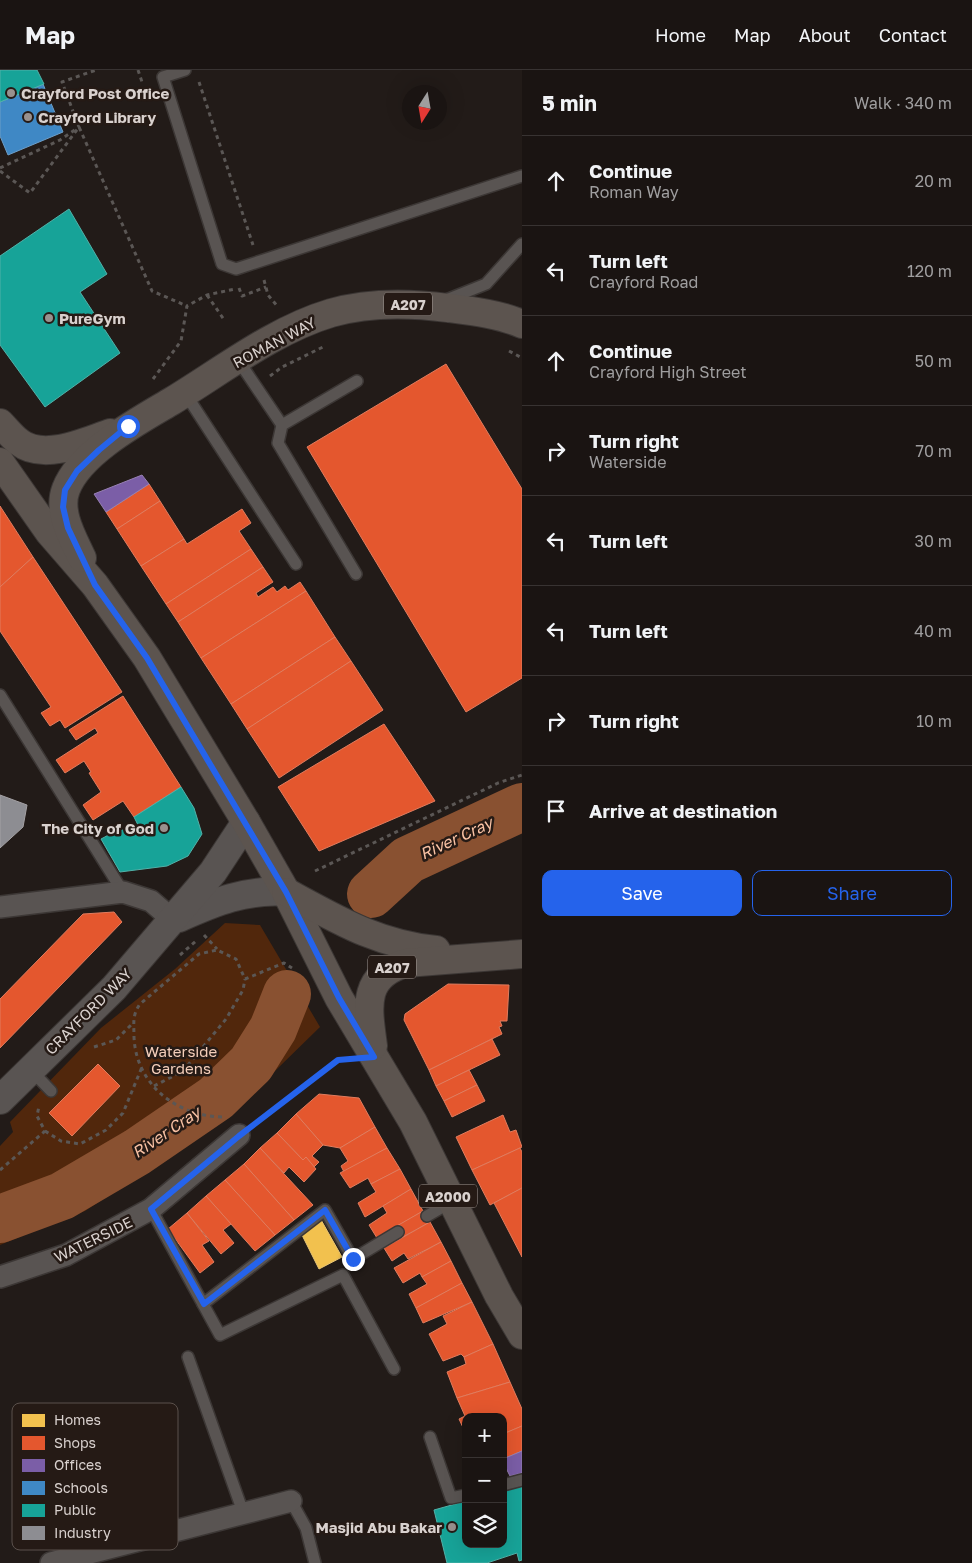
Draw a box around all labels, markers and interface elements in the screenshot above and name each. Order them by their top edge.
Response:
text: Map [25,20,75,49]
text: Home [655,24,706,46]
text: Map [734,24,771,46]
text: About [799,24,851,46]
text: Contact [879,24,947,46]
place label: Crayford Post Office [21,84,169,102]
north arrow [402,85,447,130]
marker: Crayford Post Office [5,87,17,99]
text: 5 min [542,90,597,116]
text: Walk · 340 m [854,93,952,113]
place label: Crayford Library [38,108,156,126]
marker: Crayford Library [22,111,34,123]
text: Continue [589,159,672,182]
icon: ahead [542,167,570,195]
text: 20 m [915,171,952,191]
text: Roman Way [589,182,679,202]
text: Turn left [589,249,668,272]
icon: left [542,257,570,285]
text: 120 m [907,261,952,281]
text: Crayford Road [589,272,698,292]
road number: A207 [384,292,432,315]
place label: PureGym [59,309,126,327]
marker: PureGym [43,312,55,324]
street label: ROMAN WAY [230,312,319,371]
text: Continue [589,339,672,362]
icon: ahead [542,347,570,375]
text: 50 m [915,351,952,371]
text: Crayford High Street [589,362,747,382]
route start [117,415,140,438]
text: Turn right [589,429,679,452]
icon: right [542,437,570,465]
text: 70 m [915,441,952,461]
text: Waterside [589,452,666,472]
icon: left [542,527,570,555]
text: Turn left [589,529,668,552]
text: 30 m [915,531,952,551]
icon: left [542,617,570,645]
text: Turn left [589,619,668,642]
text: 40 m [914,621,952,641]
icon: right [542,707,570,735]
text: Turn right [589,709,679,732]
text: 10 m [916,711,952,731]
icon: arrive [542,797,570,825]
text: Arrive at destination [589,799,777,822]
water label: River Cray [416,812,497,864]
place label: The City of God [42,819,154,837]
marker: The City of God [158,822,170,834]
button: Save [542,870,742,916]
button: Share [752,870,952,916]
road number: A207 [368,956,416,979]
street label: CRAYFORD WAY [41,964,135,1058]
park label: Waterside Gardens [145,1042,218,1077]
water label: River Cray [128,1101,206,1162]
road number: A2000 [419,1184,477,1208]
street label: WATERSIDE [51,1212,135,1266]
route end [342,1248,365,1271]
legend [12,1403,178,1550]
text: Homes [54,1411,101,1428]
map controls [462,1413,507,1548]
button: + [462,1413,507,1458]
text: Shops [54,1434,96,1451]
text: Offices [54,1456,102,1473]
button: − [462,1458,507,1503]
text: Schools [54,1479,108,1496]
text: Public [54,1501,96,1518]
button: layers [462,1503,507,1548]
place label: Masjid Abu Bakar [315,1518,442,1536]
marker: Masjid Abu Bakar [446,1521,458,1533]
text: Industry [54,1524,111,1541]

